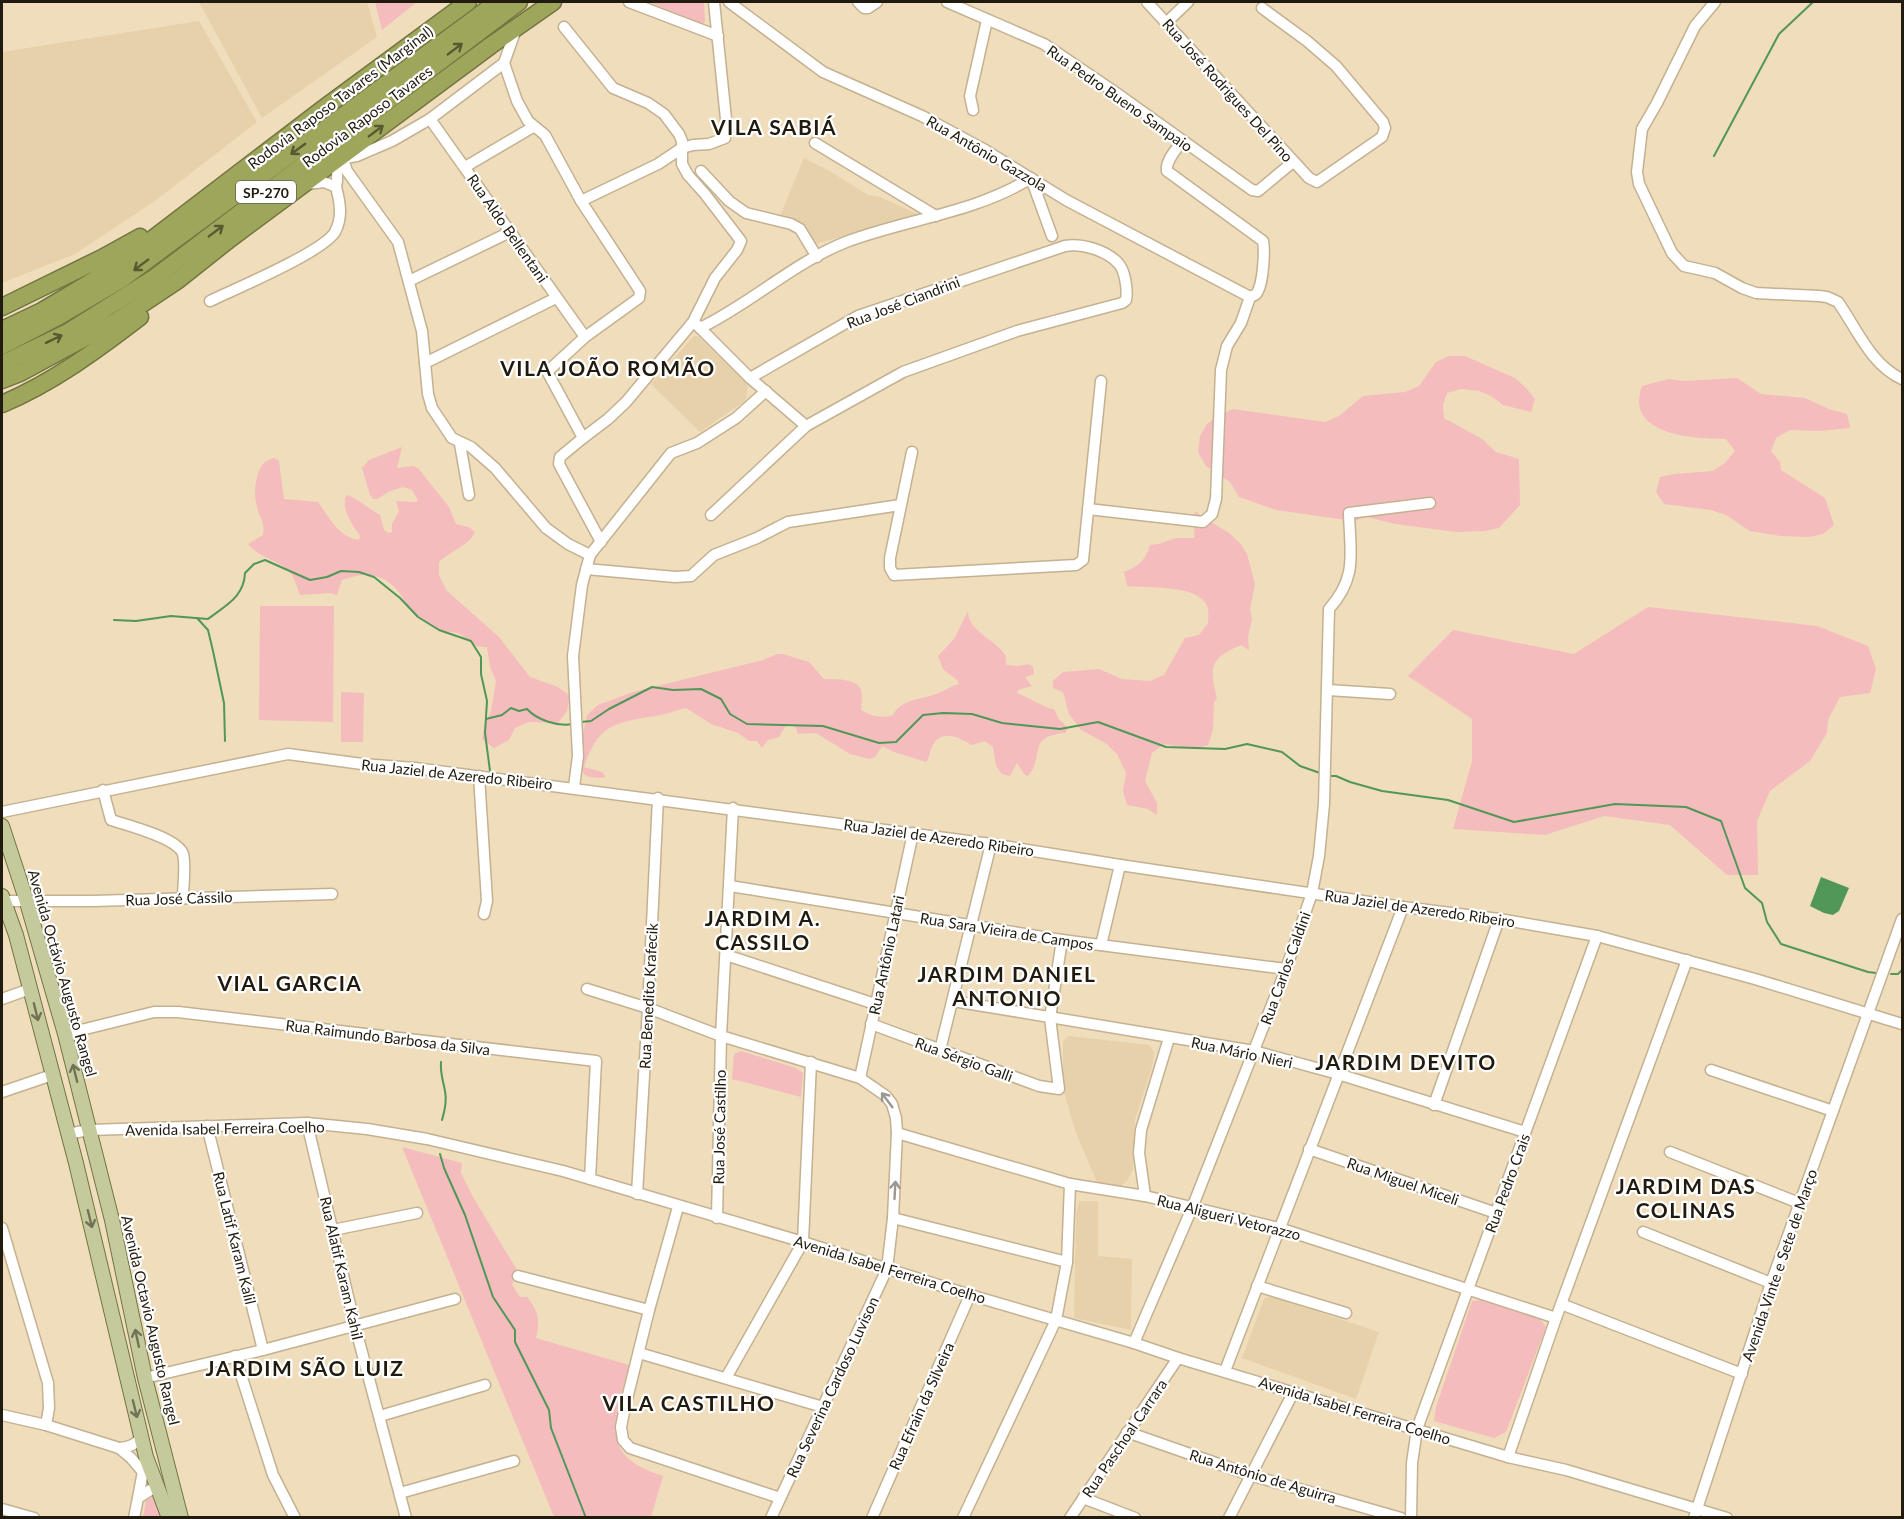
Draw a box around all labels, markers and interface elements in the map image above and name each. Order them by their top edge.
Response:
street label: Rua José Rodrigues Del Pino [1159,15,1297,165]
street label: Rodovia Raposo Tavares (Marginal) [244,21,436,173]
street label: Rua Pedro Bueno Sampaio [1044,41,1196,155]
one-way arrow [447,43,463,56]
street label: Rodovia Raposo Tavares [298,61,436,171]
street label: Rua Antônio Gazzola [924,111,1050,195]
district label: VILA SABIÁ [710,114,837,139]
one-way arrow [367,125,383,137]
one-way arrow [290,142,306,155]
street label: Rua Aldo Bellentani [464,170,552,286]
road number: SP-270 [236,181,296,203]
one-way arrow [208,224,224,237]
one-way arrow [134,258,150,271]
street label: Rua José Ciandrini [844,272,962,332]
one-way arrow [45,332,63,344]
district label: VILA JOÃO ROMÃO [499,355,716,380]
street label: Rua Jaziel de Azeredo Ribeiro [361,755,553,793]
street label: Rua Jaziel de Azeredo Ribeiro [843,815,1035,859]
street label: Avenida Octávio Augusto Rangel [25,867,101,1079]
street label: Rua Jaziel de Azeredo Ribeiro [1324,886,1516,930]
street label: Rua José Cássilo [125,887,233,909]
street label: Rua Antônio Latari [865,894,907,1016]
district label: JARDIM A. CASSILO [705,905,821,954]
street label: Rua Sara Vieira de Campos [919,908,1095,954]
street label: Rua Carlos Caldini [1256,909,1314,1027]
street label: Rua Benedito Krafecik [635,922,661,1069]
district label: JARDIM DANIEL ANTONIO [918,961,1097,1010]
district label: VIAL GARCIA [217,970,362,995]
one-way arrow [31,1002,43,1021]
street label: Rua Raimundo Barbosa da Silva [285,1016,491,1058]
street label: Rua Mário Nieri [1190,1032,1294,1072]
street label: Rua Sérgio Galli [913,1033,1015,1085]
district label: JARDIM DEVITO [1315,1049,1497,1074]
one-way arrow [69,1064,81,1083]
street label: Rua José Castilho [709,1069,729,1185]
one-way arrow [881,1092,893,1108]
street label: Avenida Isabel Ferreira Coelho [125,1117,325,1139]
street label: Rua Pedro Crais [1481,1131,1533,1235]
street label: Rua Miguel Miceli [1345,1153,1461,1209]
street label: Avenida Vinte e Sete de Março [1738,1167,1820,1363]
street label: Rua Latif Karam Kalil [210,1170,260,1306]
district label: JARDIM DAS COLINAS [1616,1173,1756,1222]
one-way arrow [889,1180,900,1200]
street label: Rua Aligueri Vetorazzo [1155,1190,1303,1244]
street label: Rua Alatif Karam Kahil [317,1195,367,1341]
one-way arrow [84,1210,96,1229]
street label: Avenida Octavio Augusto Rangel [118,1213,184,1427]
street label: Avenida Isabel Ferreira Coelho [792,1231,988,1307]
street label: Rua Severina Cardoso Luvison [782,1294,882,1480]
one-way arrow [131,1329,142,1349]
street label: Rua Efrain da Silveira [885,1339,957,1473]
district label: JARDIM SÃO LUIZ [206,1355,404,1380]
street label: Avenida Isabel Ferreira Coelho [1257,1372,1453,1448]
street label: Rua Paschoal Carrara [1078,1375,1170,1501]
district label: VILA CASTILHO [601,1390,776,1415]
one-way arrow [130,1399,142,1418]
street label: Rua Antônio de Aguirra [1187,1445,1339,1507]

